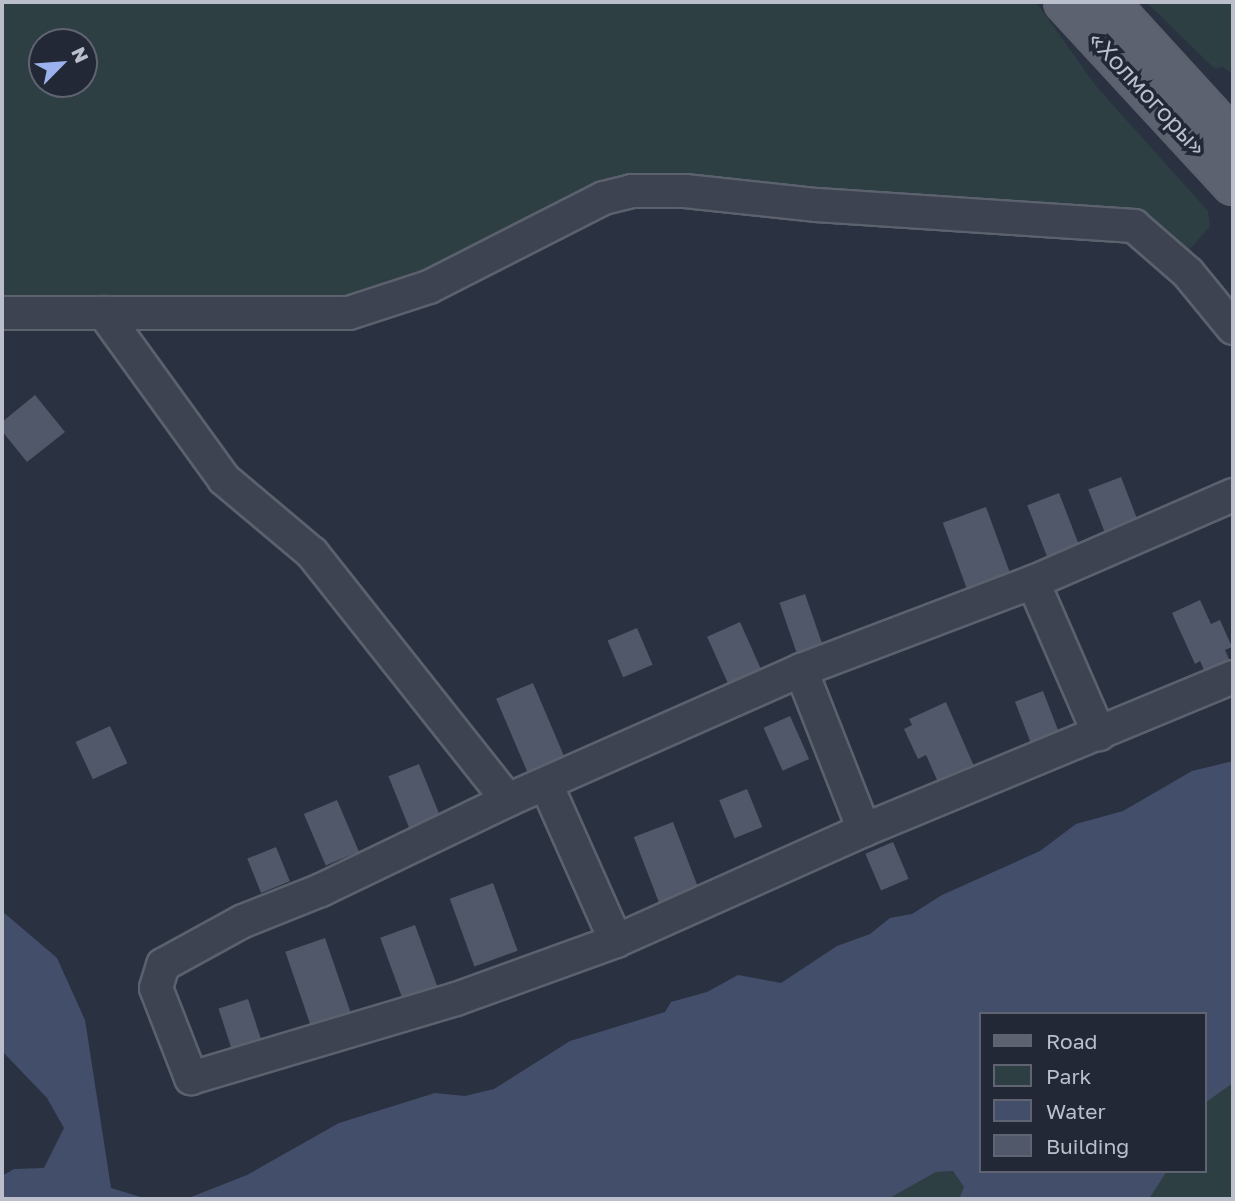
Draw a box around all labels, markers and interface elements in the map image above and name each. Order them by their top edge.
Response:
street label: «Холмогоры» [1083,25,1213,161]
north arrow [28,28,98,98]
text: N [67,43,94,66]
legend [979,1012,1207,1173]
text: Road [1046,1028,1097,1054]
text: Park [1046,1063,1091,1089]
text: Water [1046,1098,1106,1124]
text: Building [1046,1133,1129,1159]

